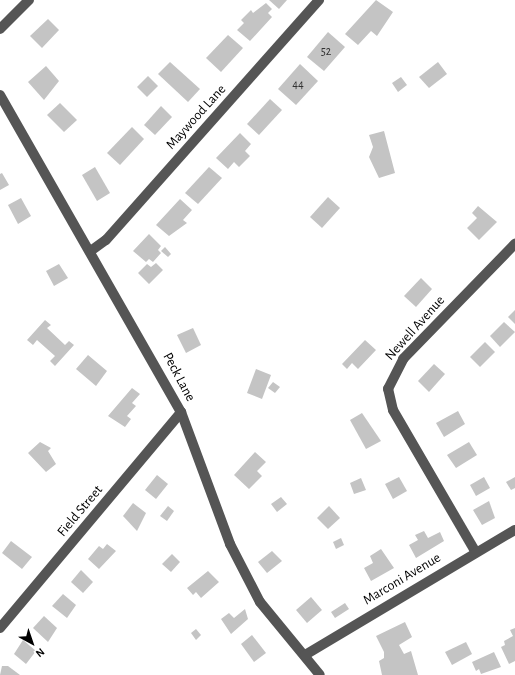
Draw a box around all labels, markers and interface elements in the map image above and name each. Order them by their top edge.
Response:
house number: 52 [321,45,331,59]
house number: 44 [292,78,304,92]
street label: Maywood Lane [162,81,230,153]
street label: Newell Avenue [382,292,448,364]
street label: Peck Lane [159,350,199,404]
street label: Field Street [54,482,106,540]
street label: Marconi Avenue [360,549,444,609]
north arrow [12,623,52,663]
text: N [34,646,47,659]

